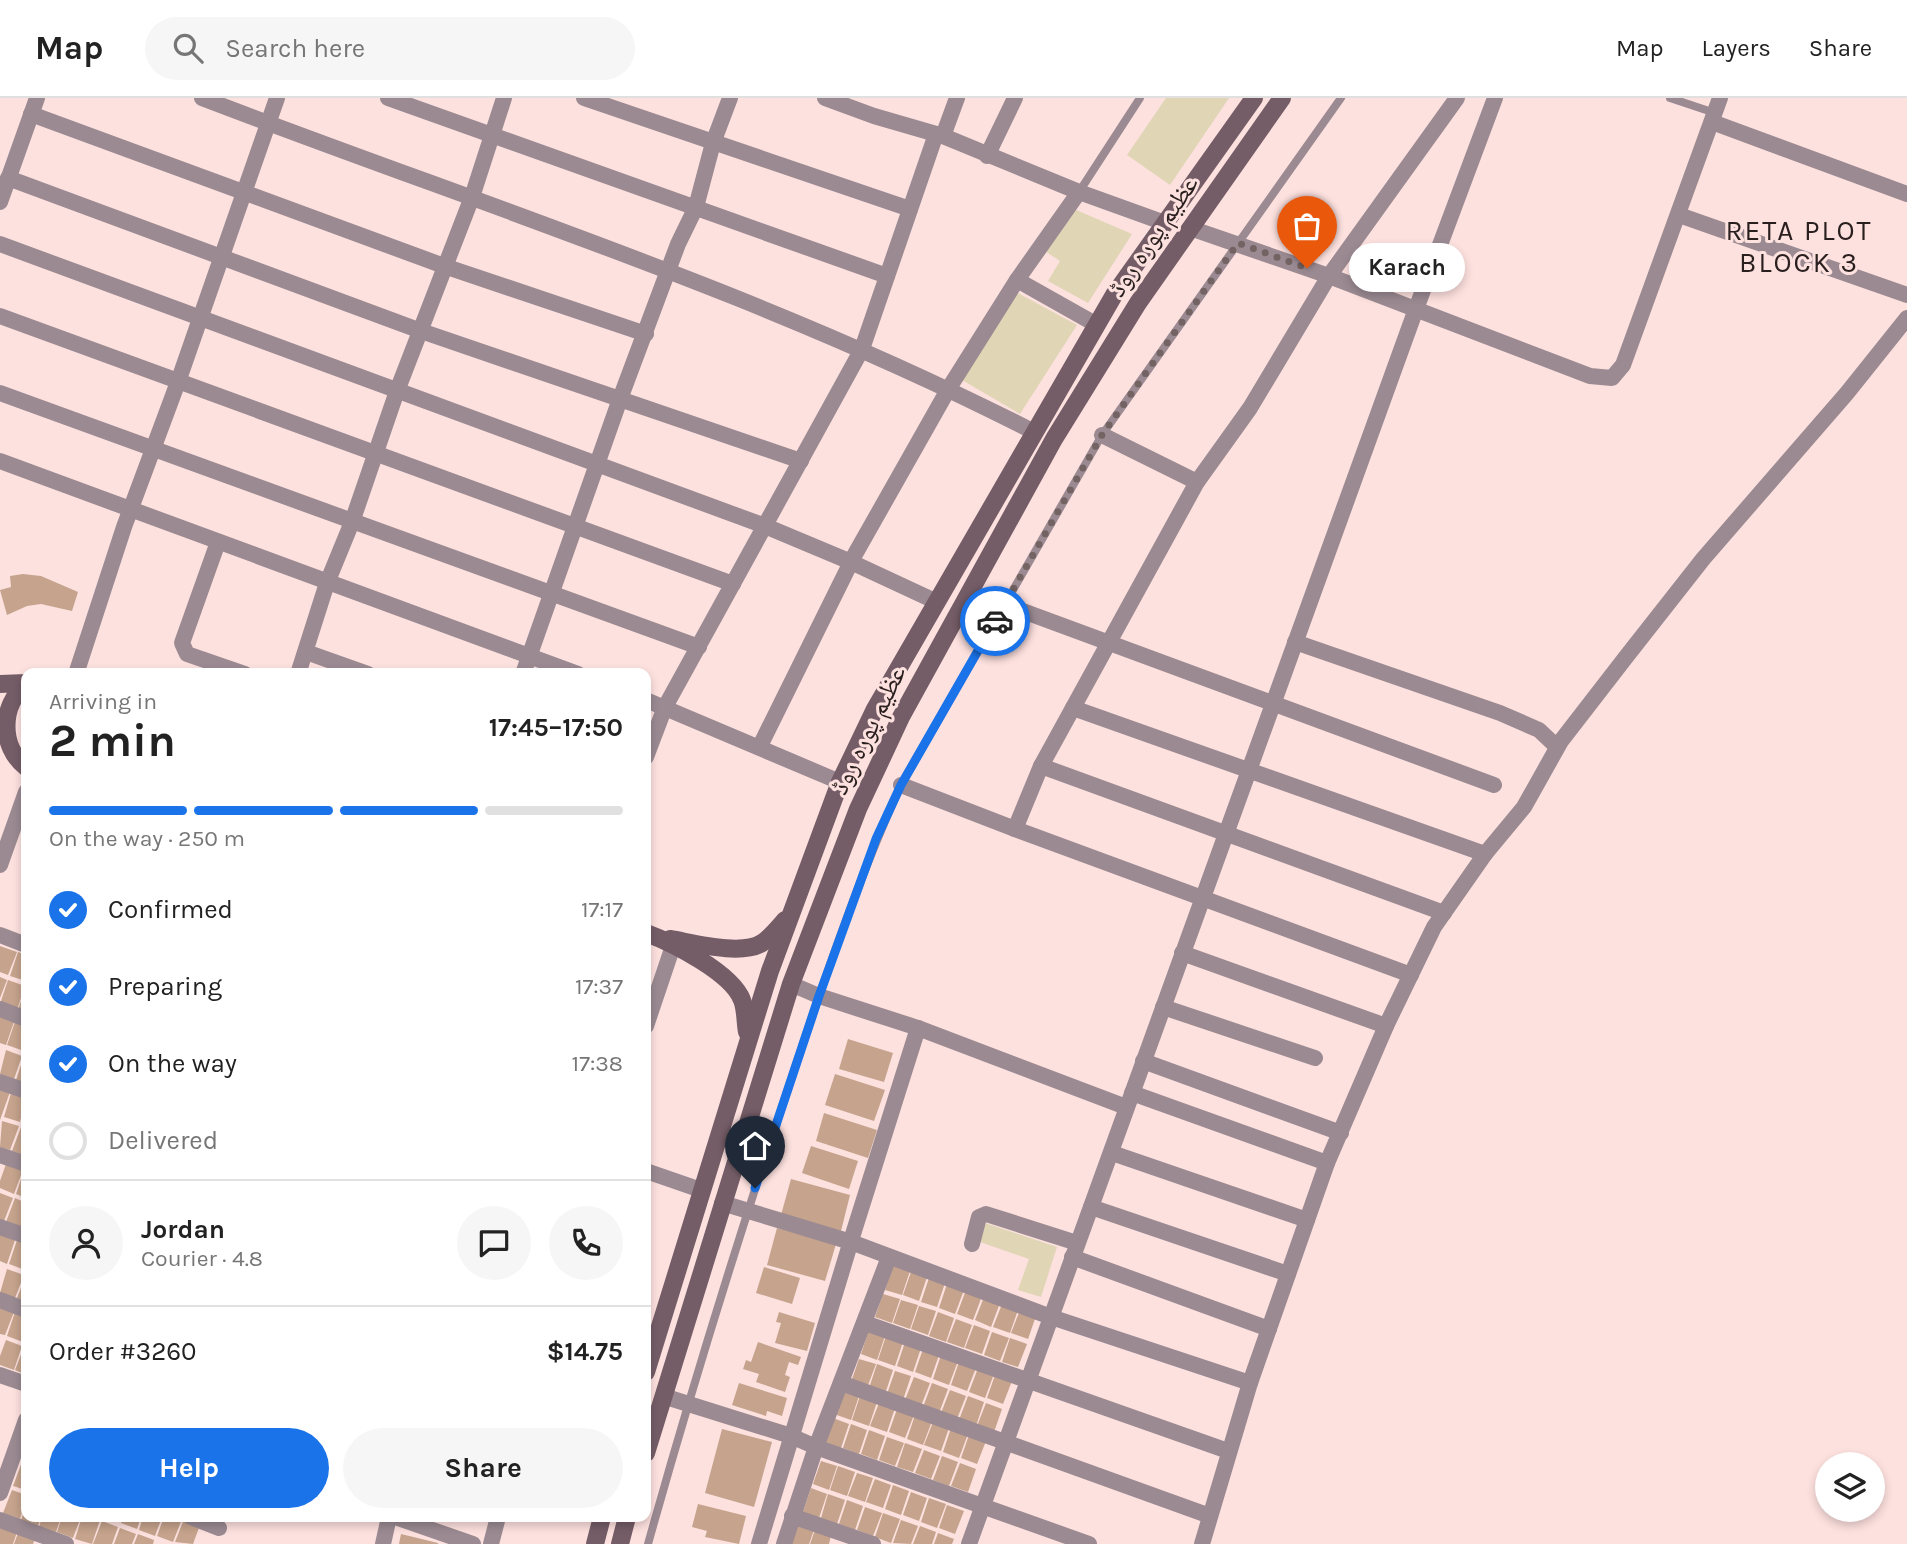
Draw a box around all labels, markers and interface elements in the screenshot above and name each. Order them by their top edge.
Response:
search box [145,17,635,80]
text: Map [35,29,103,67]
icon: search [169,29,207,67]
text: Search here [225,33,365,64]
text: Map [1616,34,1664,62]
text: Layers [1702,34,1771,62]
text: Share [1809,34,1872,62]
street label: عظیم پورہ روڈ [1101,169,1206,303]
pin [1277,196,1337,268]
icon: bag [1288,207,1326,245]
district label: RETA PLOT BLOCK 3 [1725,214,1873,279]
callout: Karach [1349,244,1464,292]
text: Karach [1368,254,1446,281]
courier [960,586,1030,656]
icon: car [976,602,1014,640]
street label: عظیم پورہ روڈ [823,660,913,800]
text: Arriving in [49,688,157,715]
text: 17:45–17:50 [489,712,623,743]
text: 2 min [49,714,176,768]
text: On the way · 250 m [49,825,245,852]
icon: check [49,891,87,929]
text: Confirmed [108,894,233,925]
text: 17:17 [581,896,623,923]
icon: check [49,968,87,1006]
text: Preparing [108,971,222,1002]
text: 17:37 [575,973,623,1000]
icon: check [49,1045,87,1083]
text: On the way [108,1048,237,1079]
text: 17:38 [572,1050,623,1077]
pin [725,1116,785,1188]
text: Delivered [108,1125,218,1156]
icon: home [736,1127,774,1165]
button: person [49,1206,123,1280]
button: chat [457,1206,531,1280]
button: phone [549,1206,623,1280]
text: Jordan [141,1214,225,1245]
text: Courier · 4.8 [141,1245,263,1272]
text: Order #3260 [49,1336,197,1367]
text: $14.75 [547,1336,623,1367]
button: Help [49,1428,329,1508]
button: Share [343,1428,623,1508]
map controls [1815,1452,1885,1522]
button: layers [1815,1452,1885,1522]

